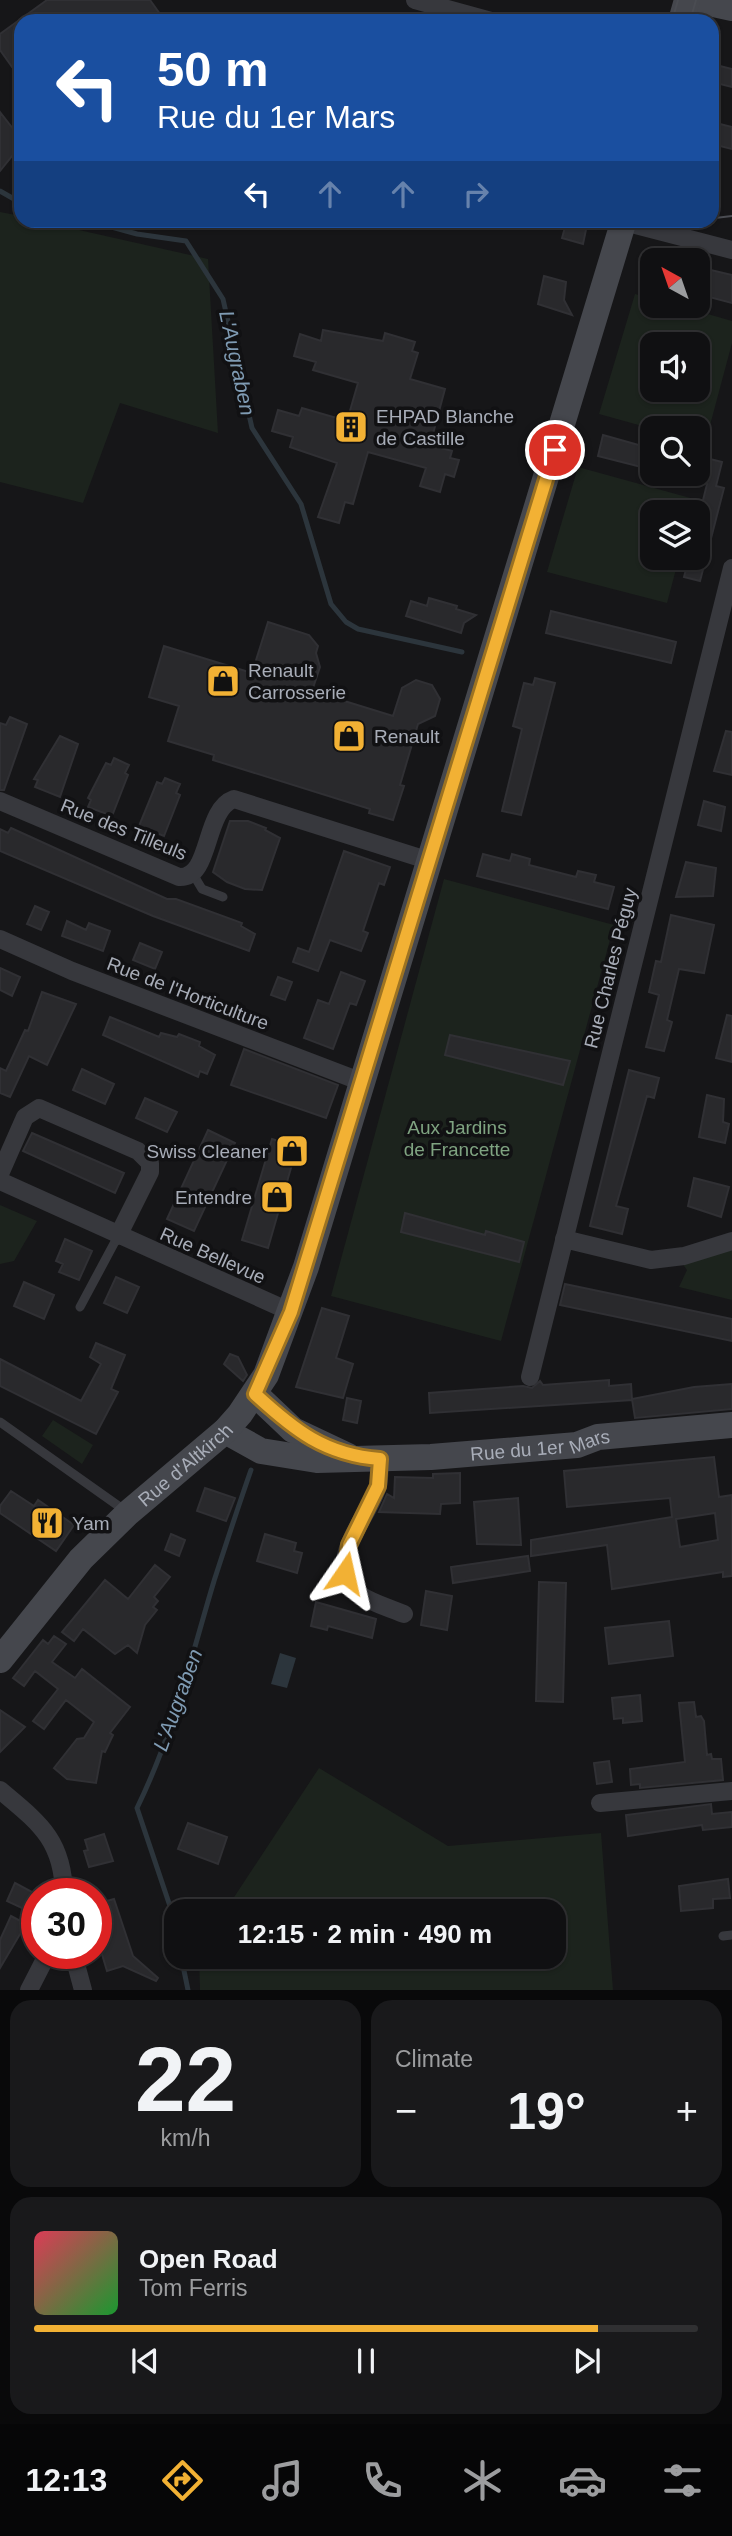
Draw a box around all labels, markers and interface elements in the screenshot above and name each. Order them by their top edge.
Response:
icon: left [42,42,133,133]
text: 50 m [157,42,269,96]
text: Rue du 1er Mars [157,99,395,135]
icon: left [238,175,276,213]
icon: ahead [311,175,349,213]
icon: ahead [384,175,422,213]
icon: right [457,175,495,213]
north arrow [640,248,710,318]
map controls [640,248,710,570]
water label: L'Augraben [215,308,260,418]
button: sound [640,332,710,402]
place label: EHPAD Blanche de Castille [376,406,514,449]
building icon: EHPAD Blanche de Castille [332,408,370,446]
button: search [640,416,710,486]
pin [525,420,585,480]
icon: arrive [536,431,574,469]
button: layers [640,500,710,570]
place label: Renault Carrosserie [248,660,346,703]
shop icon: Renault Carrosserie [204,662,242,700]
shop icon: Renault [330,717,368,755]
place label: Renault [374,726,440,747]
street label: Rue des Tilleuls [58,795,190,864]
street label: Rue Charles Péguy [580,885,641,1051]
street label: Rue de l'Horticulture [104,953,272,1034]
park label: Aux Jardins de Francette [404,1117,510,1160]
shop icon: Swiss Cleaner [273,1132,311,1170]
place label: Swiss Cleaner [147,1141,269,1162]
shop icon: Entendre [258,1178,296,1216]
place label: Entendre [175,1187,252,1208]
street label: Rue Bellevue [157,1223,269,1288]
street label: Rue d'Altkirch [134,1420,237,1511]
street label: Rue du 1er Mars [469,1426,611,1465]
restaurant icon: Yam [28,1504,66,1542]
place label: Yam [72,1513,110,1534]
position arrow [308,1536,382,1610]
water label: L'Augraben [148,1646,207,1754]
speed limit sign: 30 [21,1878,112,1969]
text: 12:15 · 2 min · 490 m [238,1919,492,1949]
text: 22 [135,2029,236,2130]
text: Climate [395,2046,473,2072]
text: 19° [507,2082,586,2140]
text: − [395,2090,417,2132]
text: + [676,2090,698,2132]
text: km/h [161,2125,210,2151]
text: Open Road [139,2244,278,2274]
text: Tom Ferris [139,2275,248,2301]
icon: previous [126,2342,164,2380]
icon: pause [347,2342,385,2380]
icon: next [568,2342,606,2380]
icon: directions [158,2456,207,2505]
icon: music [258,2456,307,2505]
icon: phone [358,2456,407,2505]
icon: climate [458,2456,507,2505]
icon: car [558,2456,607,2505]
icon: filters [658,2456,707,2505]
text: 12:13 [25,2462,107,2498]

